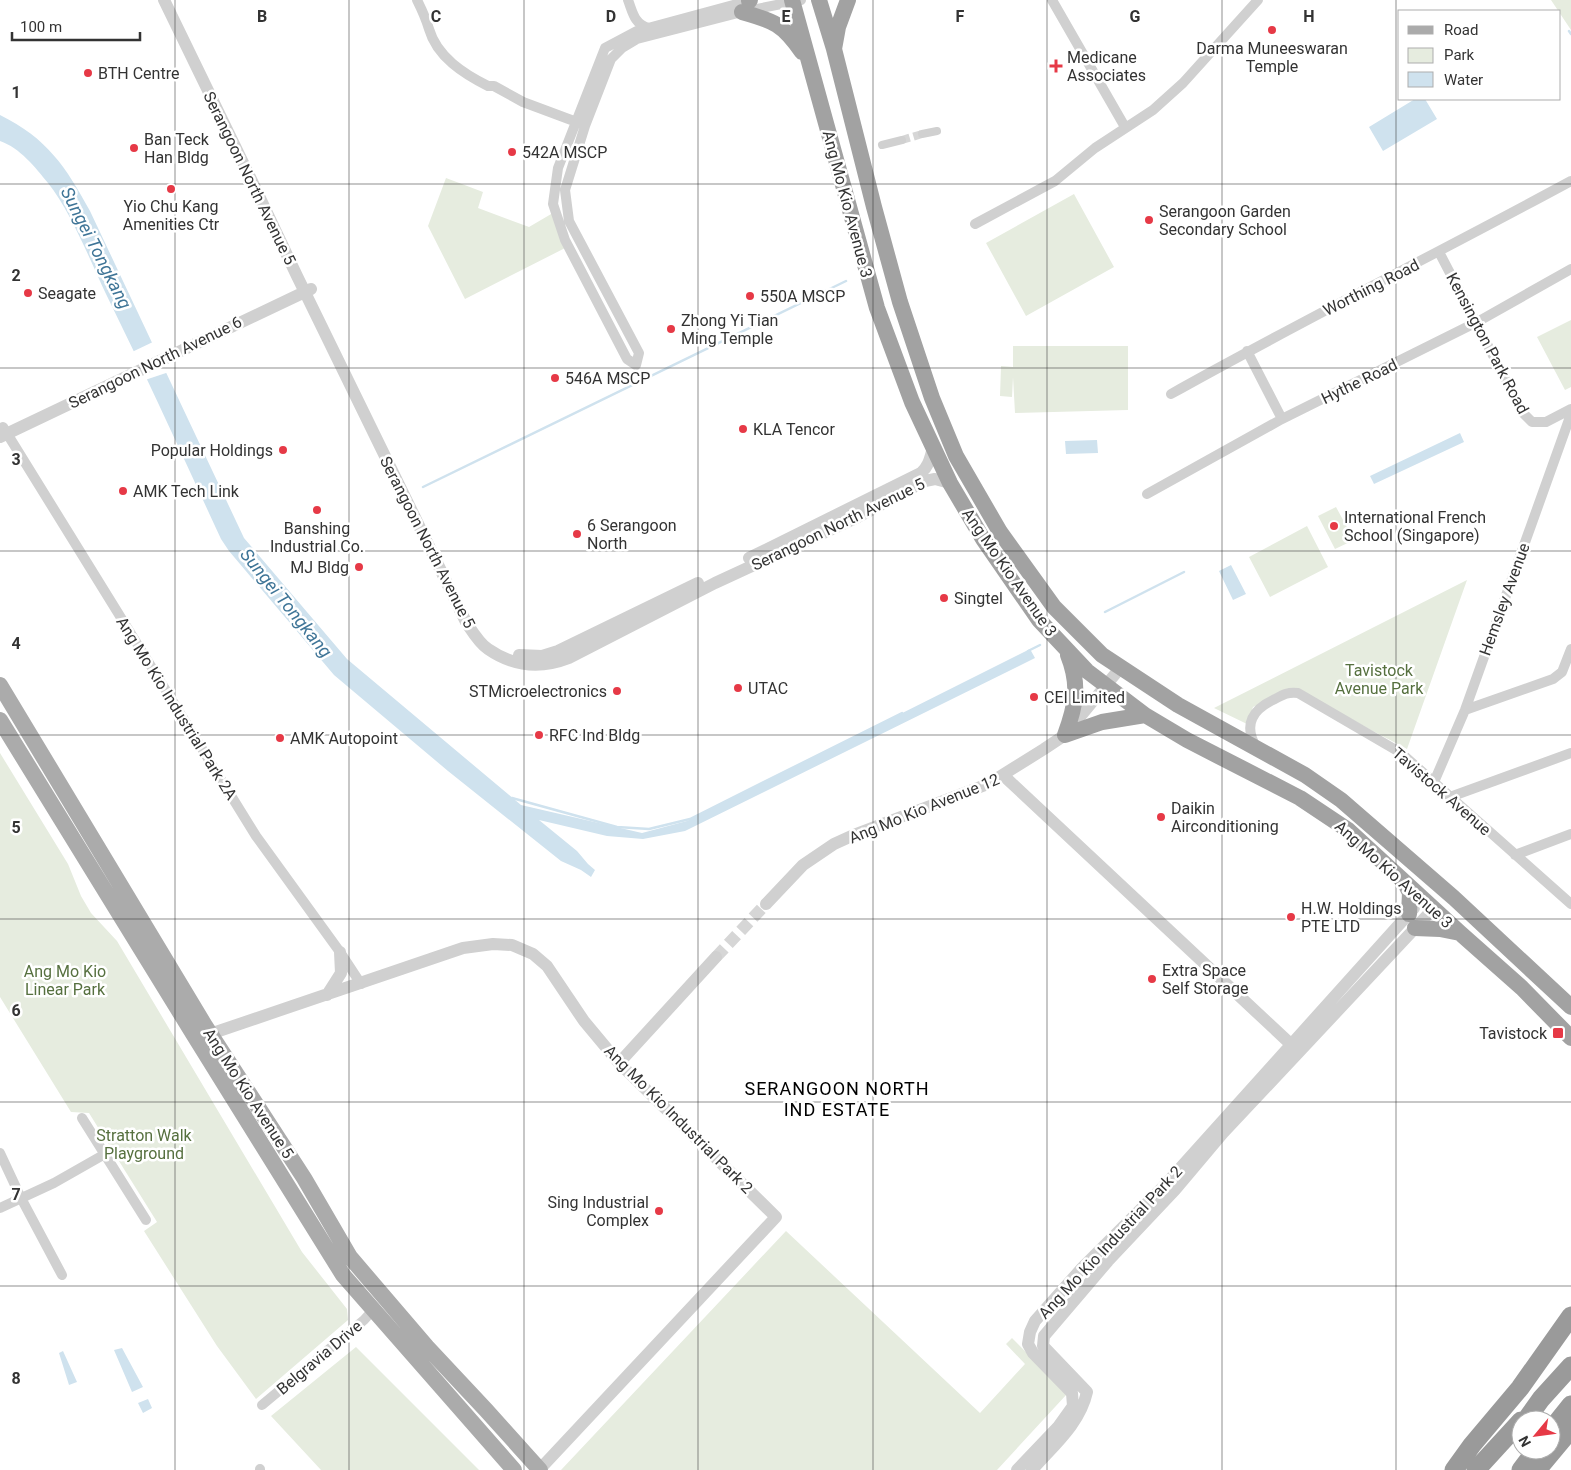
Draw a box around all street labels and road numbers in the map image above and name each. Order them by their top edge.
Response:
street label: Serangoon North Avenue 5 [199,89,300,268]
street label: Ang Mo Kio Avenue 3 [819,128,876,280]
street label: Worthing Road [1320,255,1422,320]
street label: Kensington Park Road [1442,269,1533,417]
street label: Serangoon North Avenue 6 [66,312,245,413]
street label: Hythe Road [1318,355,1400,408]
street label: Serangoon North Avenue 5 [376,453,479,631]
street label: Serangoon North Avenue 5 [749,474,928,575]
street label: Ang Mo Kio Avenue 3 [958,505,1061,640]
street label: Hemsley Avenue [1475,540,1534,658]
street label: Ang Mo Kio Industrial Park 2A [112,613,241,804]
street label: Tavistock Avenue [1389,743,1495,839]
street label: Ang Mo Kio Avenue 12 [846,770,1002,847]
street label: Ang Mo Kio Avenue 3 [1331,817,1456,932]
street label: Ang Mo Kio Avenue 5 [199,1025,298,1162]
street label: Ang Mo Kio Industrial Park 2 [601,1041,757,1197]
street label: Ang Mo Kio Industrial Park 2 [1035,1162,1186,1323]
street label: Belgravia Drive [273,1316,366,1398]

